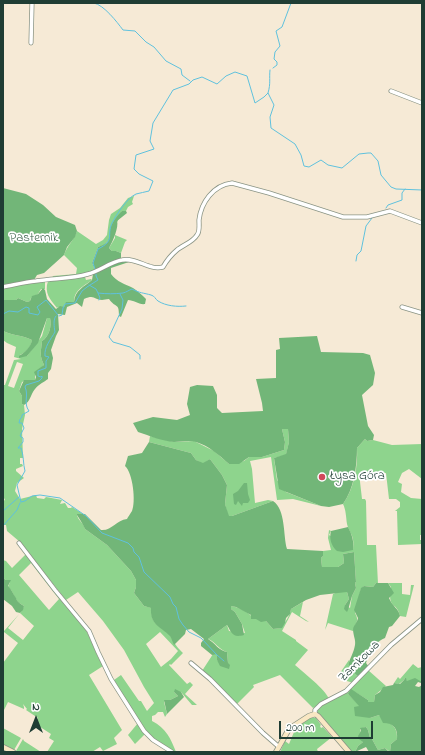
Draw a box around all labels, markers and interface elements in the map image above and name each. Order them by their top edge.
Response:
park label: Pasternik [9,231,59,247]
place label: Łysa Góra [330,469,385,485]
marker: Łysa Góra [317,472,327,482]
street label: Zamkowa [336,638,384,686]
north arrow [16,699,56,739]
text: N [32,699,40,715]
scale bar [281,713,375,739]
text: 200 m [286,719,315,737]

